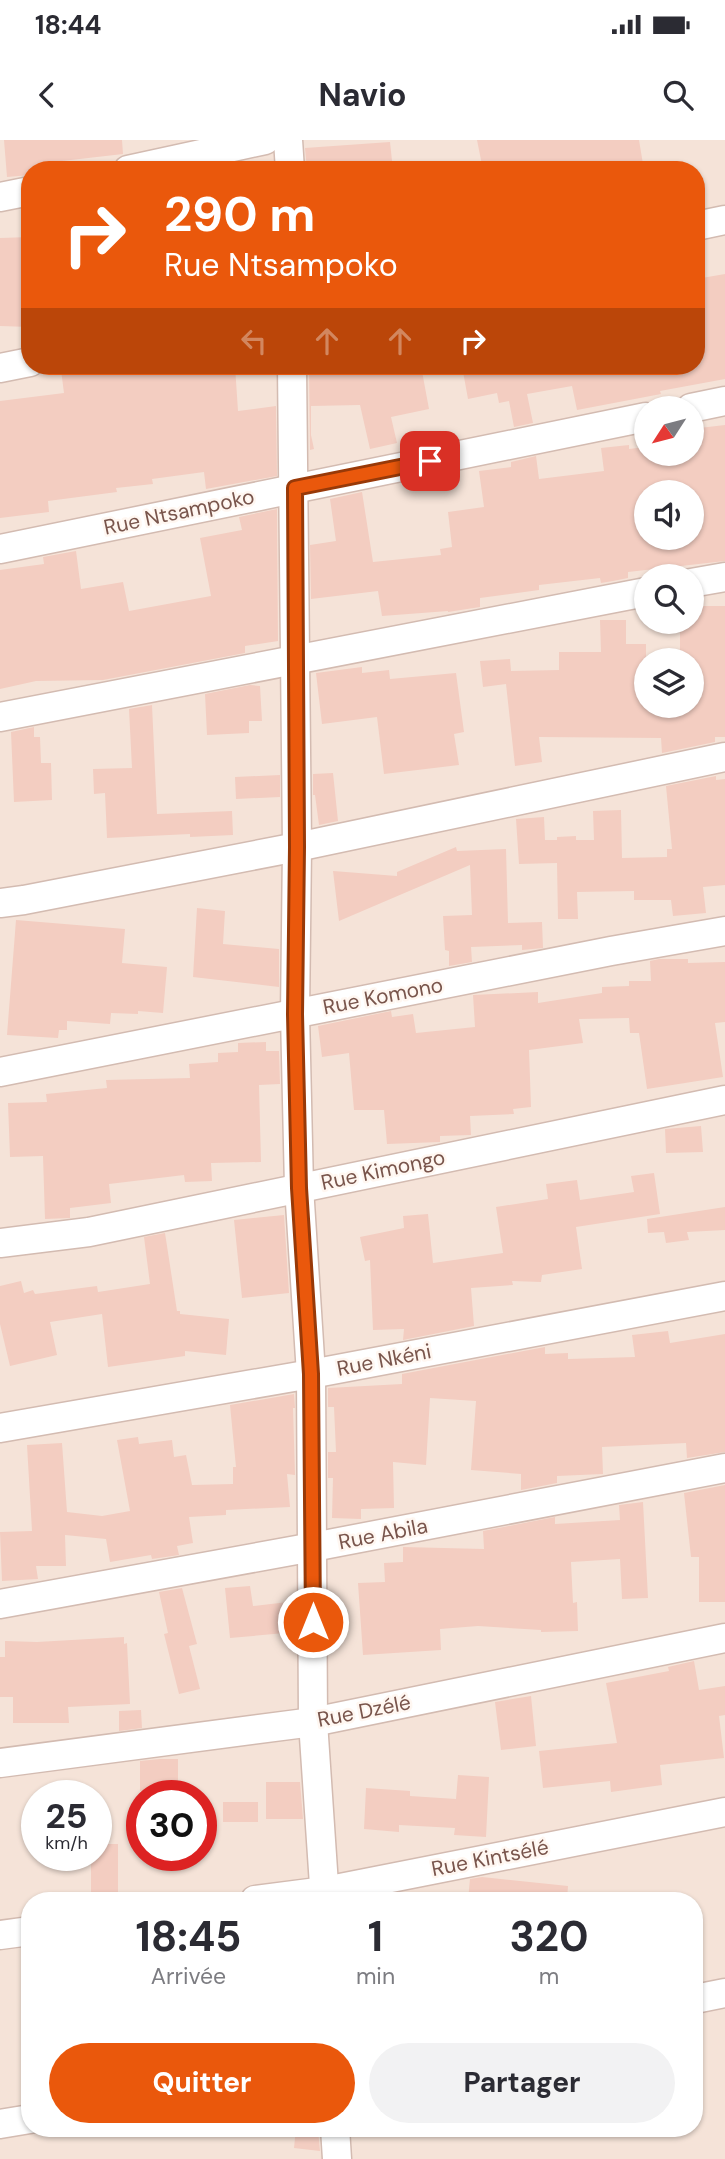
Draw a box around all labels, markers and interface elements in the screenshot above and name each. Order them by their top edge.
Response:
text: 18:44 [35,8,101,42]
text: Navio [319,74,406,116]
icon: back [28,76,66,114]
icon: search [659,76,697,114]
text: 290 m [164,182,315,246]
icon: right [49,189,140,280]
text: Rue Ntsampoko [164,244,398,286]
icon: left [235,322,273,360]
icon: ahead [308,322,346,360]
icon: ahead [381,322,419,360]
icon: right [454,322,492,360]
north arrow [634,396,704,466]
map controls [634,396,704,718]
pin [400,431,460,491]
icon: arrive [411,442,449,480]
button: sound [634,480,704,550]
street label: Rue Ntsampoko [101,482,257,542]
button: search [634,564,704,634]
button: layers [634,648,704,718]
street label: Rue Komono [321,971,445,1021]
street label: Rue Kimongo [318,1143,448,1197]
street label: Rue Nkéni [335,1337,433,1383]
street label: Rue Abila [336,1512,430,1556]
position arrow [276,1585,350,1659]
street label: Rue Dzélé [315,1688,413,1734]
speed limit sign: 30 [126,1780,217,1871]
text: 25 [46,1793,87,1839]
text: km/h [45,1831,88,1855]
street label: Rue Kintsélé [429,1833,551,1883]
text: 18:45 [135,1909,241,1964]
text: 1 [368,1909,383,1964]
text: 320 [510,1909,589,1964]
text: Arrivée [151,1961,226,1991]
text: min [356,1961,395,1991]
text: m [539,1961,559,1991]
button: Quitter [49,2043,355,2123]
button: Partager [369,2043,675,2123]

